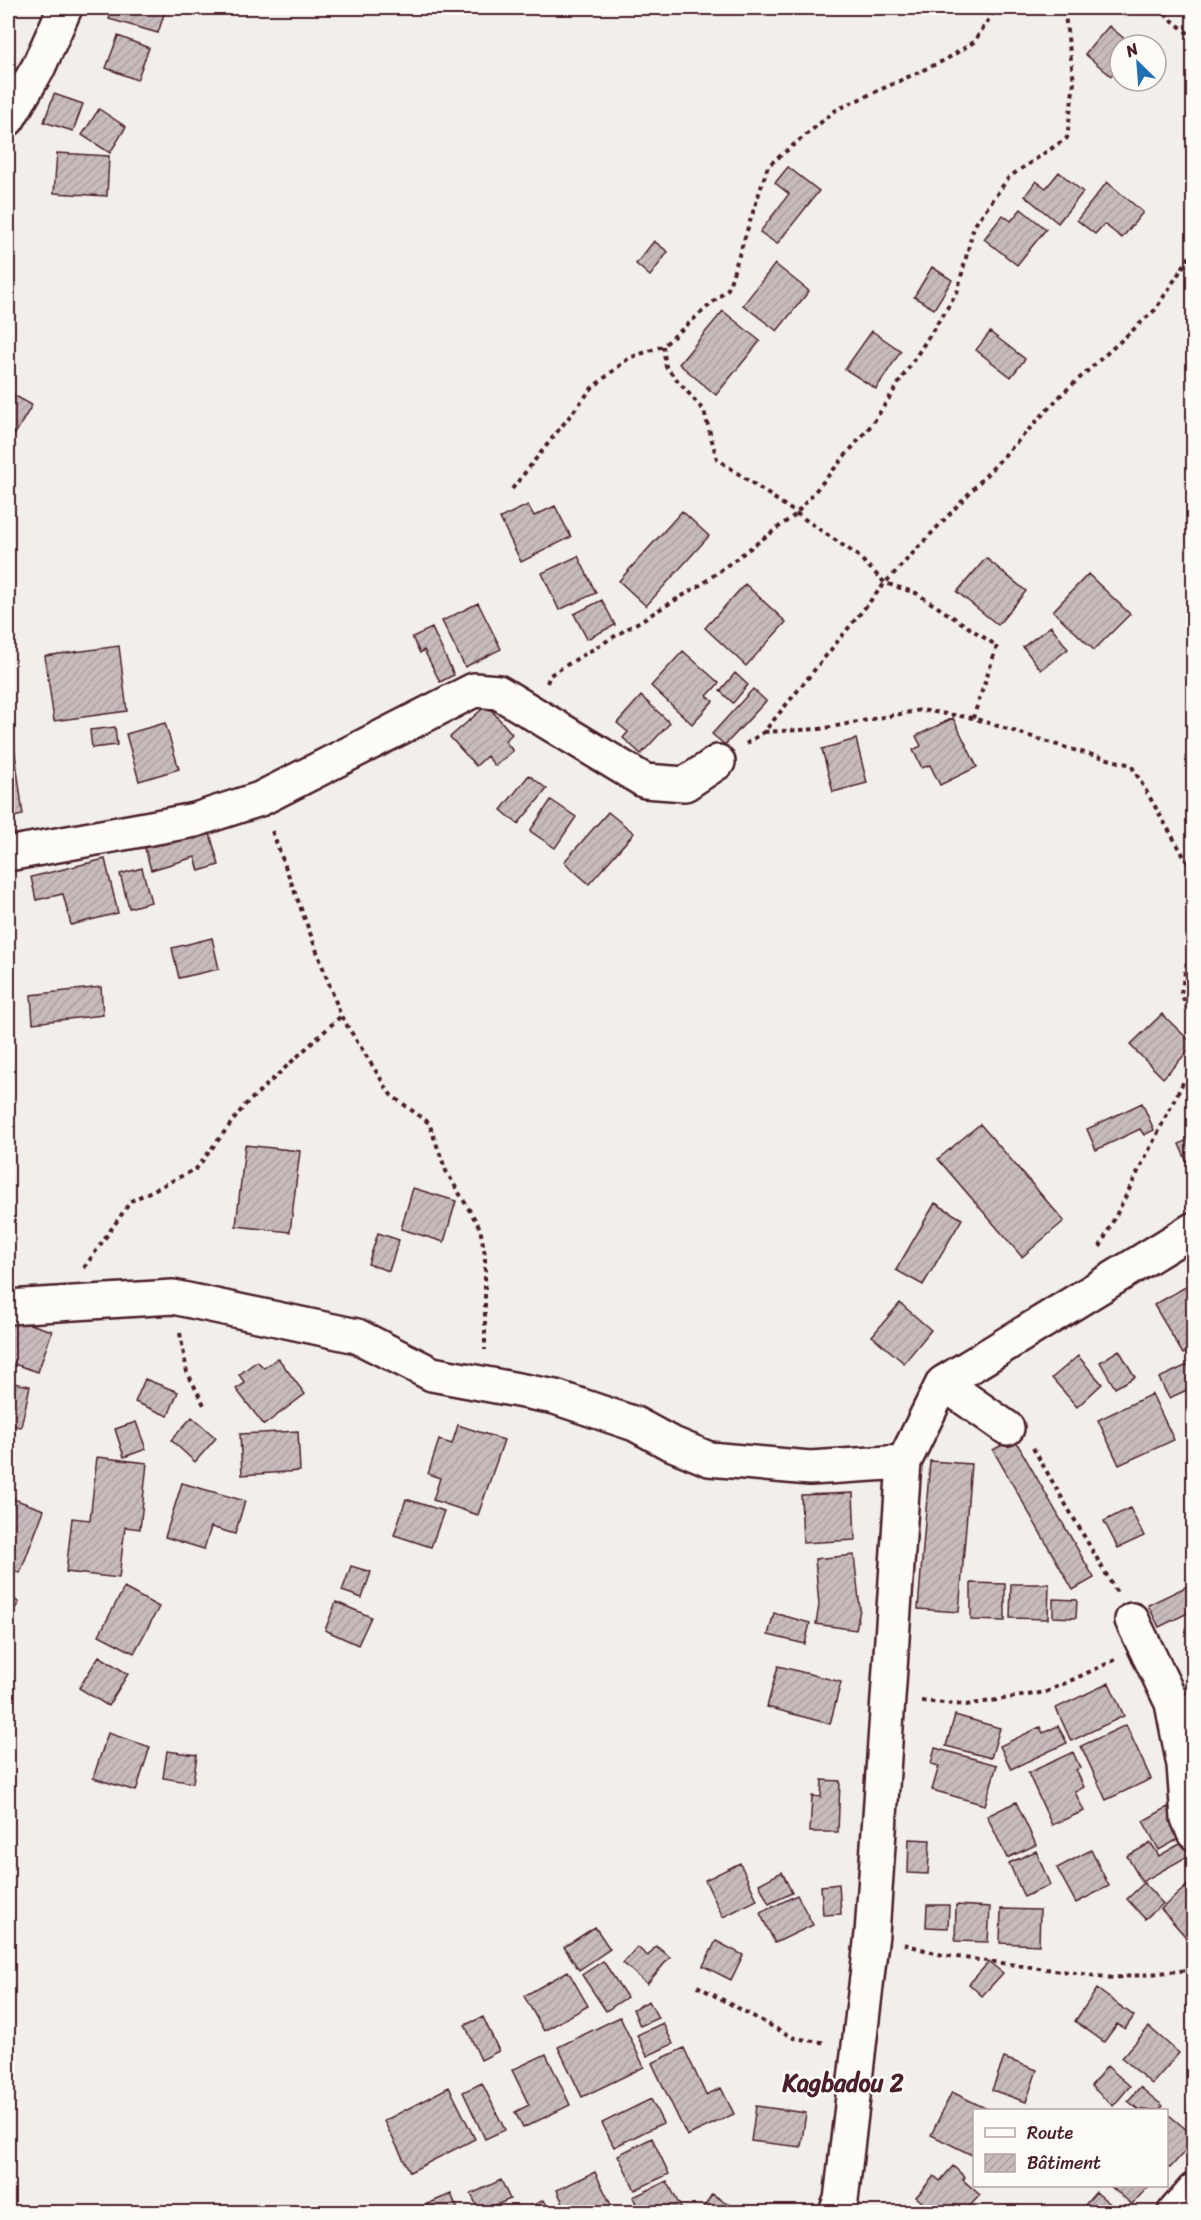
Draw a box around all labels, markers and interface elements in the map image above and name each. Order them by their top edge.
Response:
north arrow [1108,33,1168,93]
text: N [1120,34,1144,66]
district label: Kagbadou 2 [781,2062,904,2104]
legend [973,2109,1168,2187]
text: Route [1027,2117,1074,2149]
text: Bâtiment [1027,2147,1101,2179]

